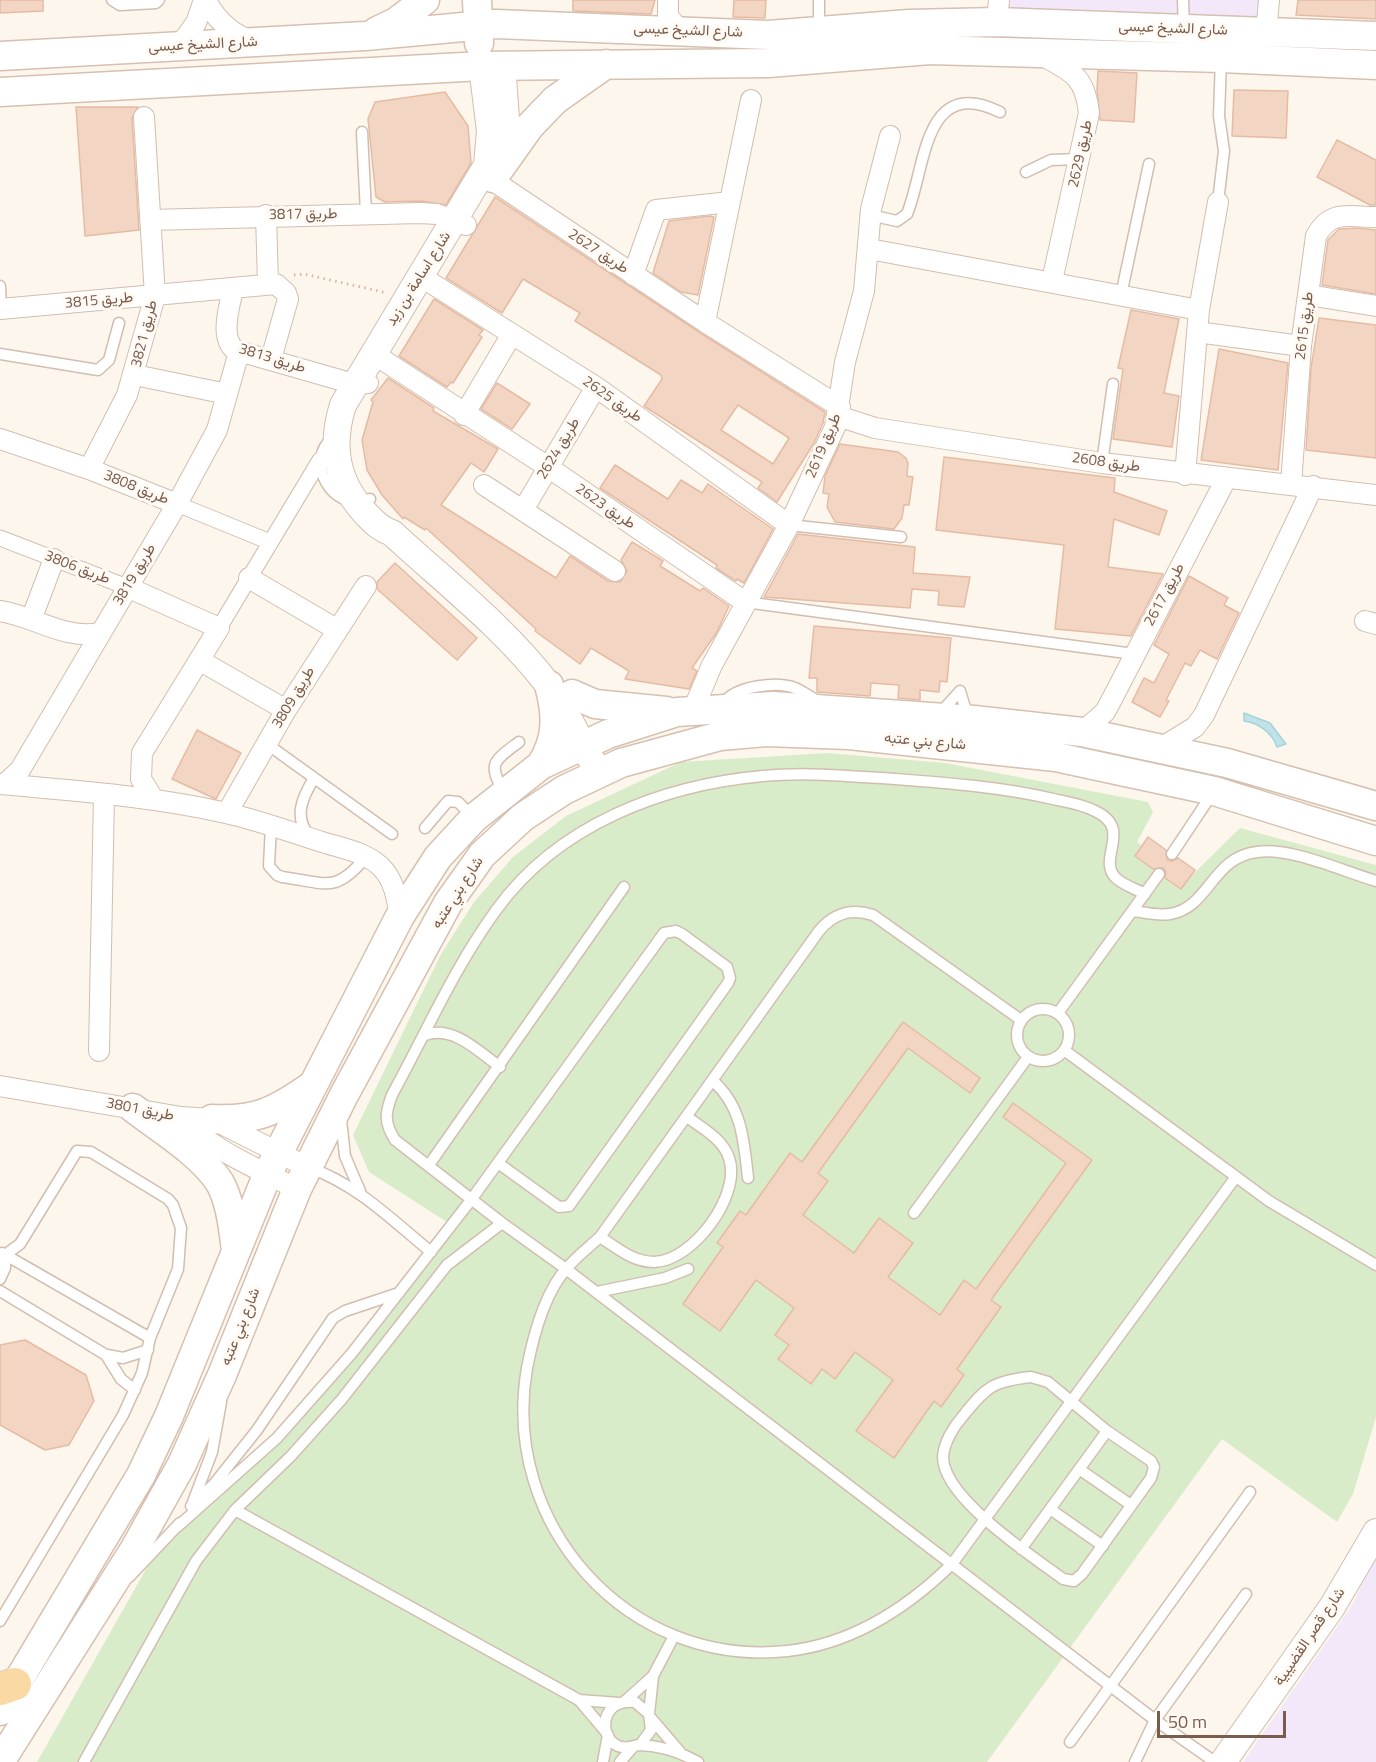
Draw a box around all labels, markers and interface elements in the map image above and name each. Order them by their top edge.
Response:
street label: شارع الشيخ عيسى [1118,18,1228,40]
street label: شارع الشيخ عيسى [633,20,743,42]
street label: شارع الشيخ عيسى [148,33,258,57]
street label: طريق 2629 [1065,119,1097,189]
street label: طريق 3817 [268,205,338,225]
street label: طريق 2627 [564,226,632,278]
street label: شارع اسامة بن زيد [383,228,455,330]
street label: طريق 3815 [64,289,134,313]
street label: طريق 2615 [1292,291,1318,361]
street label: طريق 3821 [128,298,162,370]
street label: طريق 3813 [237,340,307,378]
street label: طريق 2625 [579,373,645,427]
street label: طريق 2619 [802,411,846,481]
street label: طريق 2624 [534,415,584,483]
street label: طريق 2608 [1071,449,1141,477]
street label: طريق 3808 [101,467,171,509]
street label: طريق 2623 [571,480,639,534]
street label: طريق 3819 [110,541,160,609]
street label: طريق 3806 [42,547,112,589]
street label: طريق 2617 [1141,560,1189,630]
street label: طريق 3809 [269,664,319,732]
street label: شارع بني عتبه [883,729,967,755]
street label: شارع بني عتبه [428,854,488,932]
street label: طريق 3801 [105,1095,175,1125]
street label: شارع بني عتبه [217,1286,265,1368]
street label: شارع قصر القضيبية [1271,1585,1349,1689]
scale bar [1160,1699,1289,1737]
text: 50 m [1168,1708,1207,1735]

